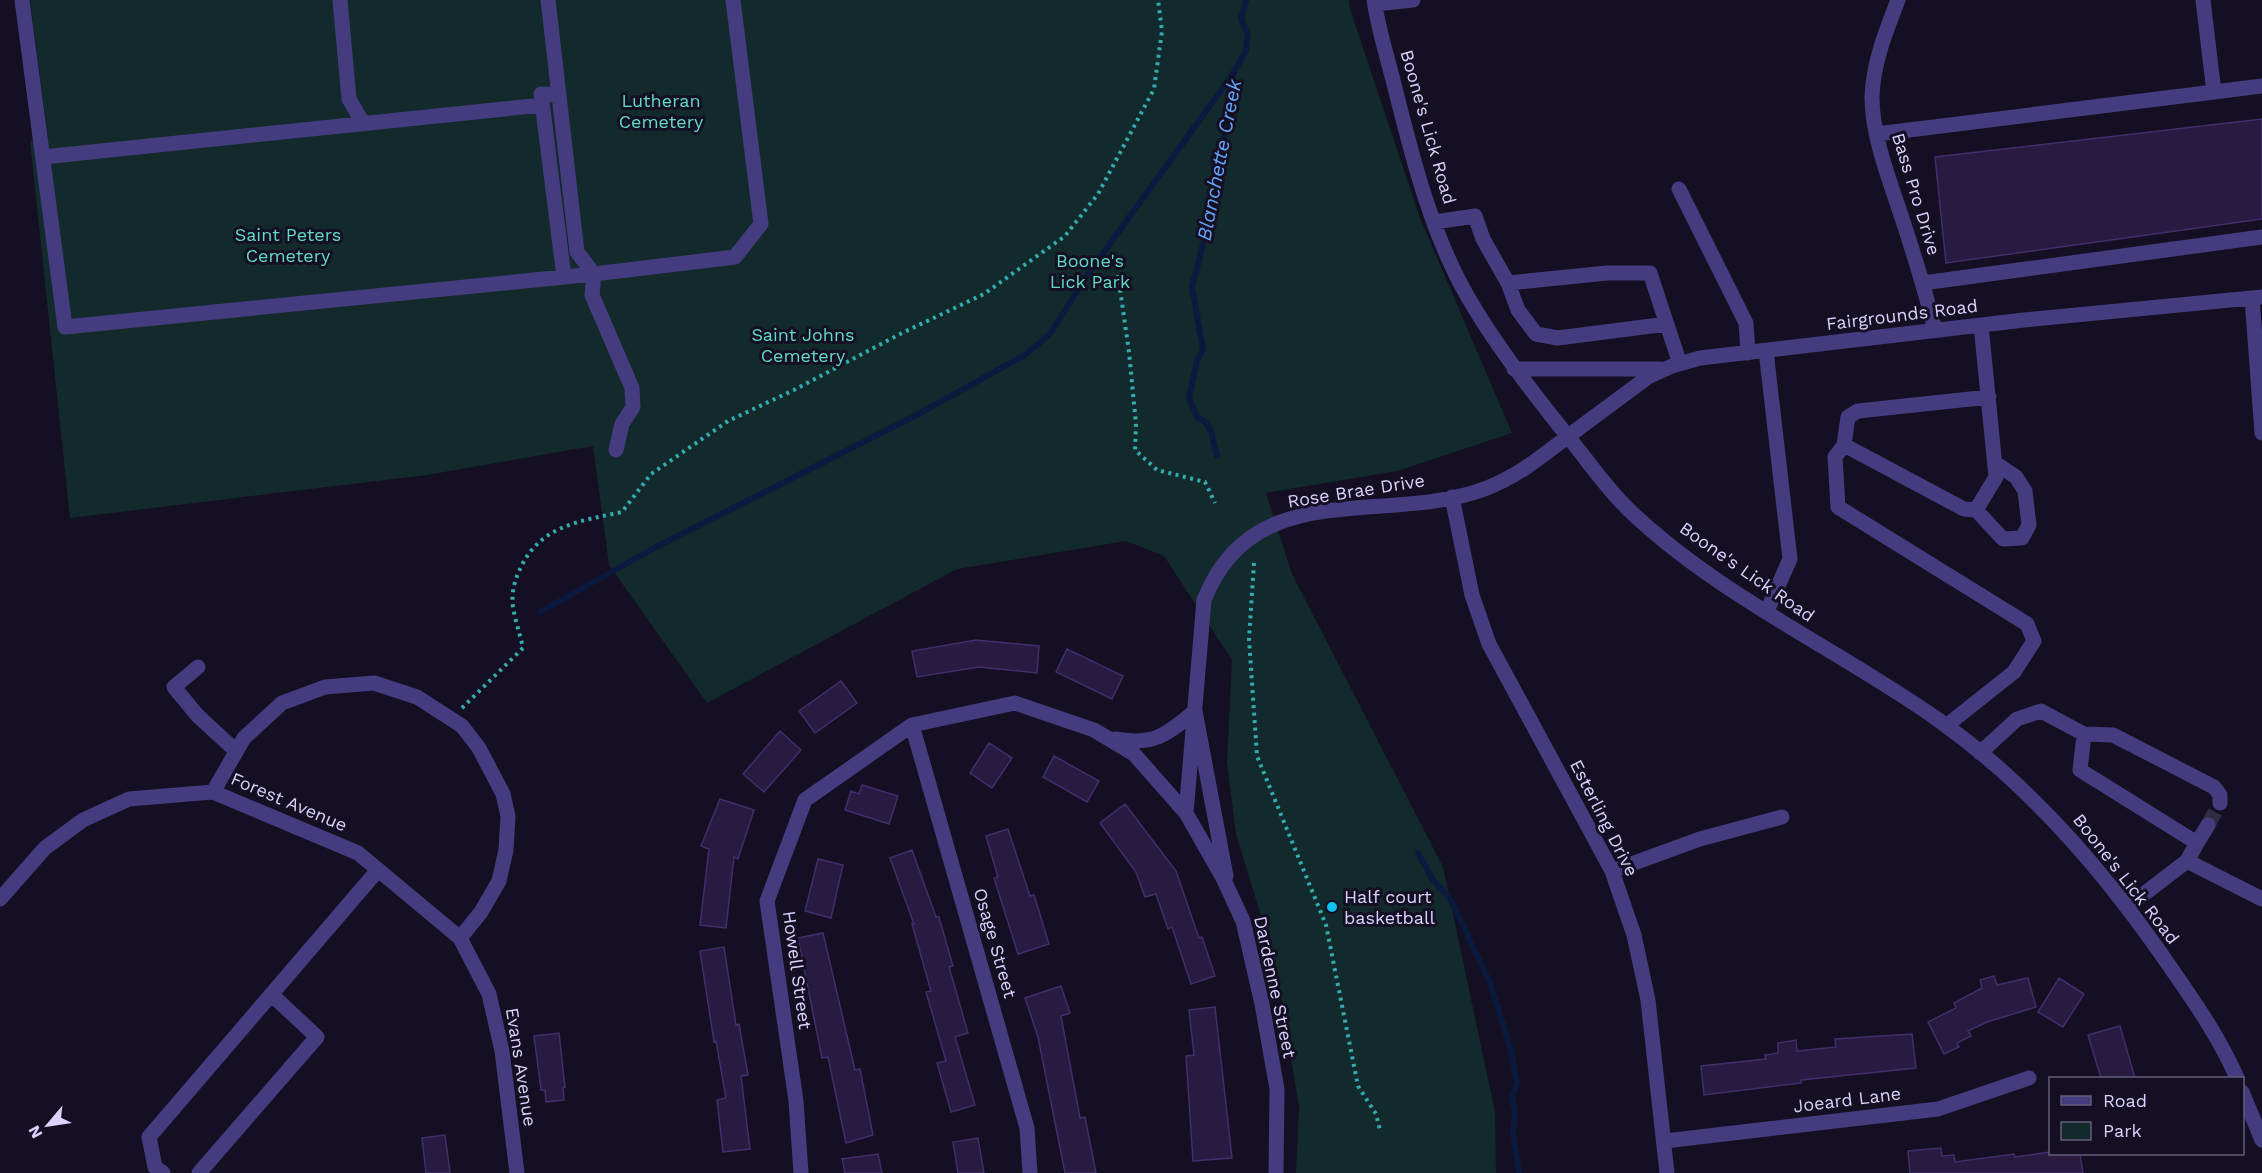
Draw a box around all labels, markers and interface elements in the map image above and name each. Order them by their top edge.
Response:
street label: Boone's Lick Road [1396,47,1461,207]
water label: Blanchette Creek [1192,76,1247,243]
park label: Lutheran Cemetery [619,90,704,132]
street label: Bass Pro Drive [1888,130,1945,258]
park label: Saint Peters Cemetery [235,224,341,266]
park label: Boone's Lick Park [1050,250,1130,292]
street label: Fairgrounds Road [1825,295,1979,334]
park label: Saint Johns Cemetery [751,324,855,366]
street label: Rose Brae Drive [1286,469,1426,512]
street label: Boone's Lick Road [1676,517,1819,626]
street label: Esterling Drive [1566,756,1643,880]
street label: Forest Avenue [228,768,351,835]
street label: Boone's Lick Road [2069,809,2184,948]
street label: Osage Street [970,885,1021,1001]
place label: Half court basketball [1344,886,1435,928]
marker: Half court basketball [1325,900,1339,914]
street label: Howell Street [779,909,816,1031]
street label: Dardenne Street [1250,914,1301,1060]
street label: Evans Avenue [502,1006,541,1128]
legend [2049,1077,2244,1155]
street label: Joeard Lane [1792,1082,1902,1117]
text: Road [2103,1090,2147,1111]
north arrow [18,1095,78,1155]
text: Park [2103,1120,2142,1141]
text: N [24,1122,47,1142]

